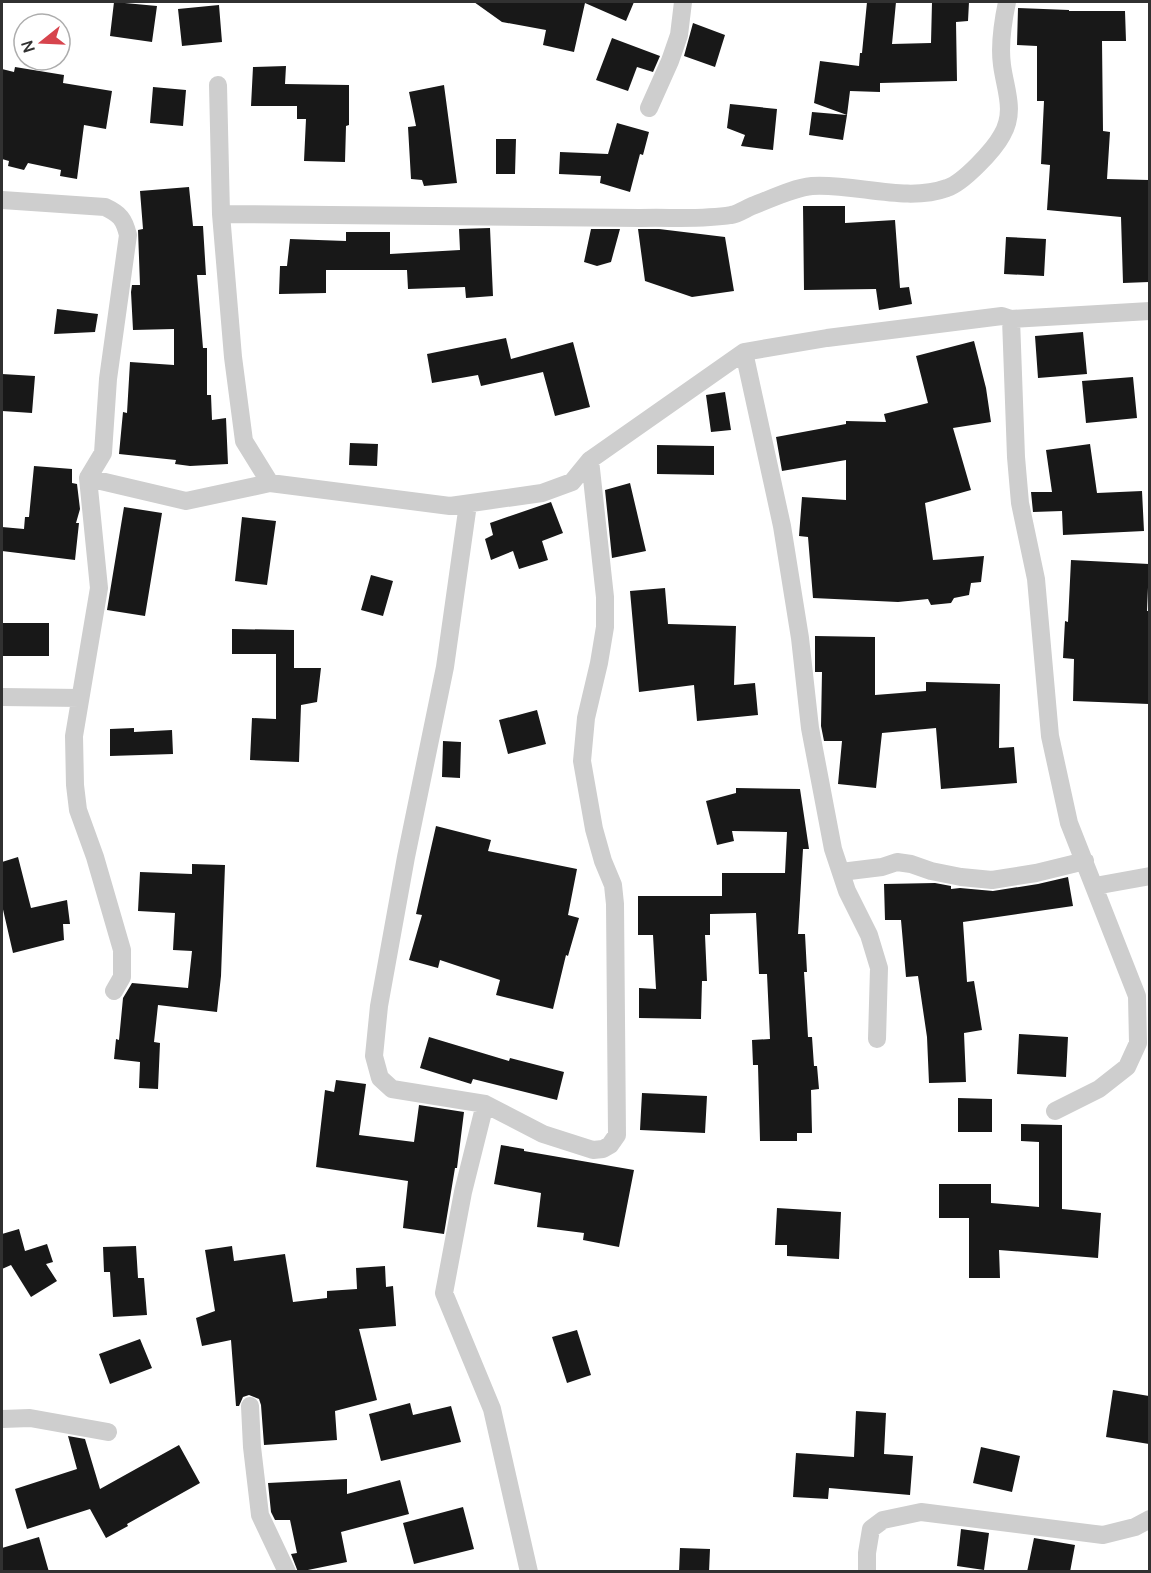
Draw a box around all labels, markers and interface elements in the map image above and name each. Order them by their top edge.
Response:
north arrow [12,12,72,72]
text: N [15,38,40,56]

